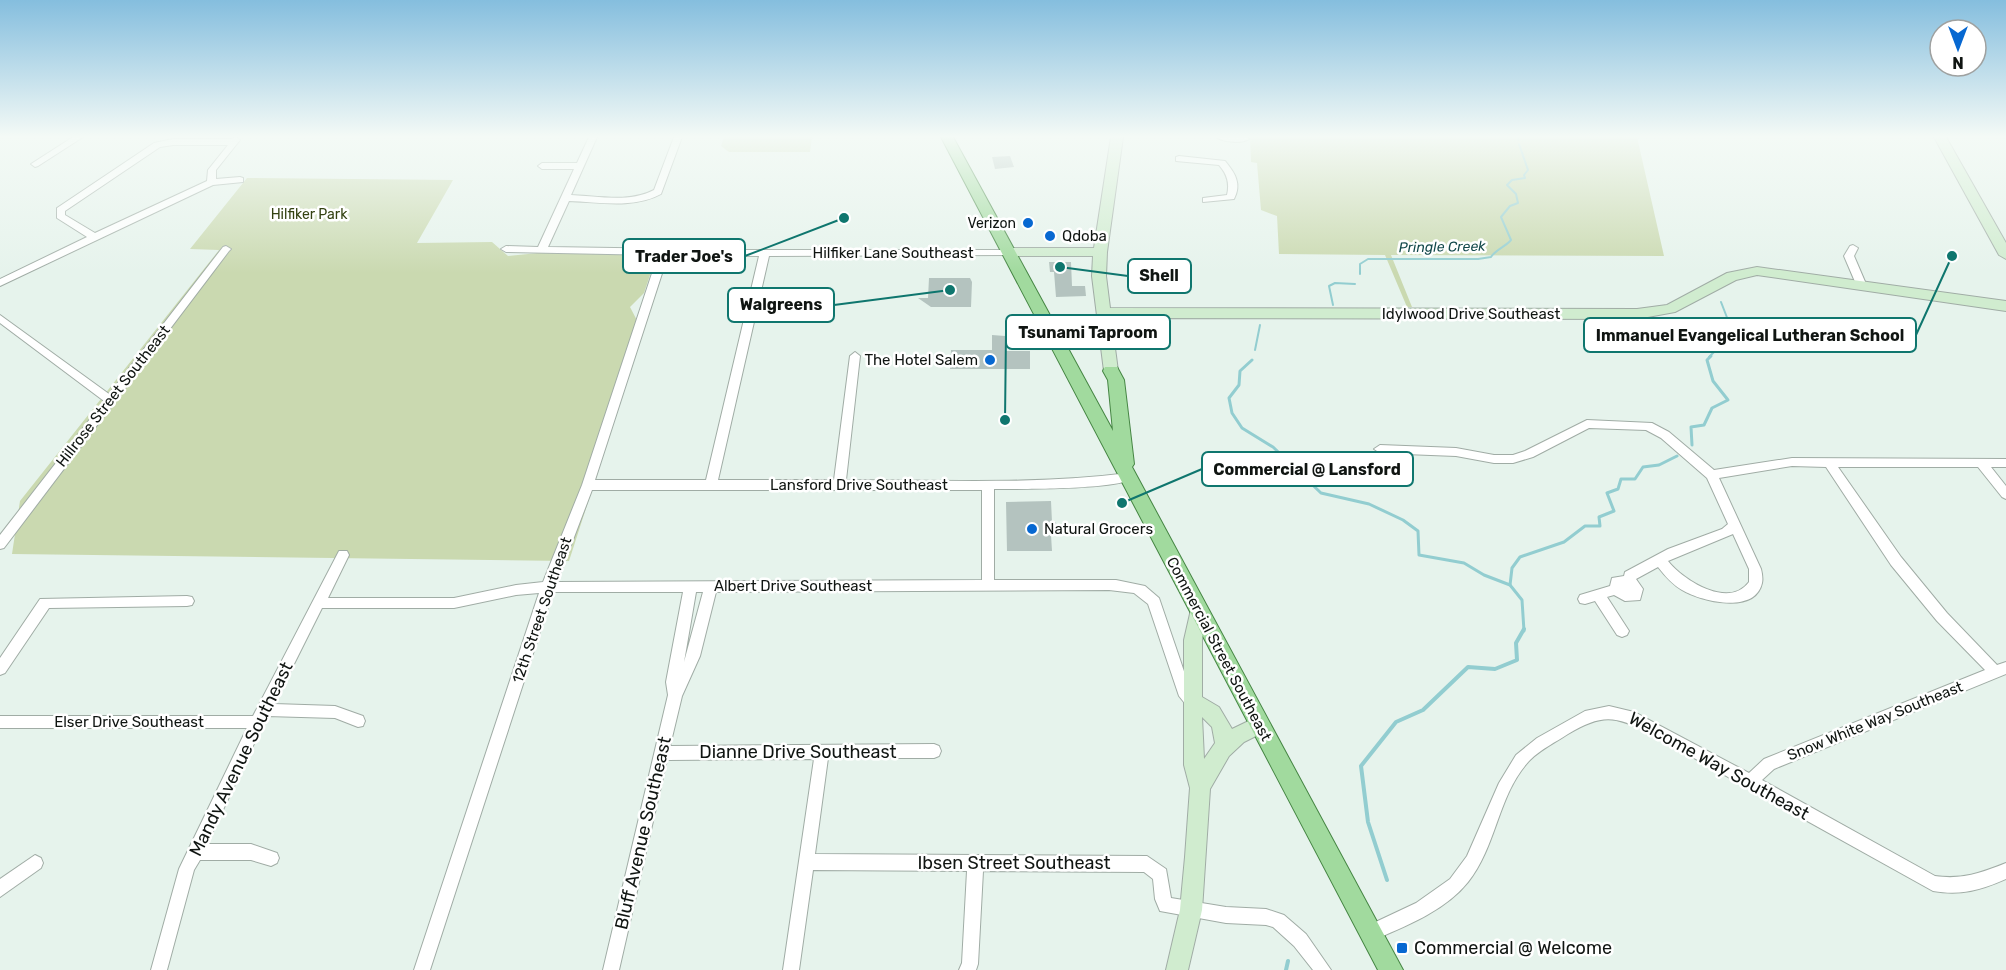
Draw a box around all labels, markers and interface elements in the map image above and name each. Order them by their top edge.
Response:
north arrow [1928,18,1988,78]
text: N [1952,53,1964,72]
park label: Hilfiker Park [271,206,348,223]
place label: Verizon [967,215,1016,232]
marker: Verizon [1021,216,1035,230]
place label: Qdoba [1062,227,1107,245]
marker: Qdoba [1043,229,1057,243]
water label: Pringle Creek [1399,238,1486,256]
callout: Trader Joe's [623,239,745,273]
street label: Hilfiker Lane Southeast [812,244,974,262]
text: Trader Joe's [635,247,733,266]
callout: Shell [1128,259,1191,293]
text: Shell [1139,266,1179,285]
callout: Walgreens [728,288,834,322]
text: Walgreens [740,295,822,314]
street label: Idylwood Drive Southeast [1382,305,1560,323]
callout: Tsunami Taproom [1006,315,1170,349]
callout: Immanuel Evangelical Lutheran School [1584,318,1916,352]
street label: Hillrose Street Southeast [52,322,174,470]
text: Tsunami Taproom [1018,323,1158,342]
text: Immanuel Evangelical Lutheran School [1596,326,1904,345]
place label: The Hotel Salem [865,351,978,369]
marker: The Hotel Salem [983,353,997,367]
callout: Commercial @ Lansford [1202,452,1413,486]
text: Commercial @ Lansford [1213,460,1401,479]
street label: Lansford Drive Southeast [770,476,948,494]
place label: Natural Grocers [1044,520,1153,538]
marker: Natural Grocers [1025,522,1039,536]
street label: 12th Street Southeast [509,535,575,685]
street label: Commercial Street Southeast [1163,554,1275,744]
street label: Albert Drive Southeast [714,577,872,595]
street label: Mandy Avenue Southeast [184,658,298,860]
street label: Snow White Way Southeast [1785,677,1966,765]
street label: Welcome Way Southeast [1625,707,1813,825]
street label: Elser Drive Southeast [54,713,204,731]
street label: Bluff Avenue Southeast [610,734,676,932]
street label: Dianne Drive Southeast [699,741,897,763]
street label: Ibsen Street Southeast [917,852,1111,874]
place label: Commercial @ Welcome [1414,937,1612,959]
marker: Commercial @ Welcome [1395,941,1409,955]

